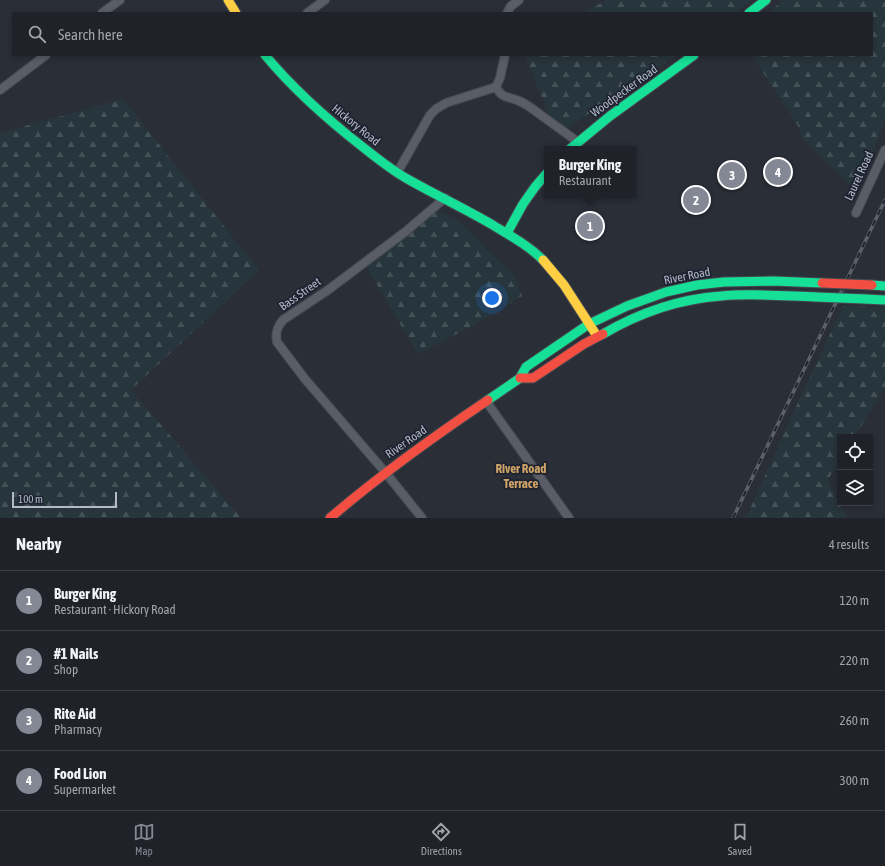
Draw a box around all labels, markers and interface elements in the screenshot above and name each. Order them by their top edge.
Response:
search box [12,12,873,56]
icon: search [26,23,48,45]
text: Search here [58,26,123,43]
street label: Woodpecker Road [588,62,660,120]
street label: Hickory Road [329,101,383,149]
popup [544,146,636,198]
street label: Laurel Road [842,149,876,203]
text: Burger King [559,156,621,173]
pin: 4 [765,157,791,187]
pin: 3 [719,160,745,190]
text: Restaurant [559,173,612,188]
pin: 2 [683,185,709,215]
pin: 1 [577,211,603,241]
street label: River Road [663,265,711,287]
street label: Bass Street [276,274,324,313]
your location [482,288,502,308]
street label: River Road [383,423,429,461]
map controls [837,434,873,506]
button: locate [837,434,873,470]
district label: River Road Terrace [495,461,547,491]
button: layers [837,470,873,506]
scale bar [12,490,117,509]
text: 100 m [18,493,43,505]
text: Nearby [16,534,62,554]
text: 4 results [829,537,869,552]
text: Burger King [54,585,116,602]
text: 1 [26,593,32,608]
text: 120 m [840,593,869,608]
text: Restaurant · Hickory Road [54,602,176,617]
text: #1 Nails [54,645,98,662]
text: 2 [26,653,32,668]
text: 220 m [840,653,869,668]
text: Shop [54,662,78,677]
text: Rite Aid [54,705,96,722]
text: 3 [26,713,32,728]
text: 260 m [840,713,869,728]
text: Pharmacy [54,722,102,737]
text: Food Lion [54,765,107,782]
text: 4 [26,773,32,788]
text: 300 m [840,773,869,788]
text: Supermarket [54,782,116,797]
tab: Map [133,821,155,857]
tab: Directions [421,821,462,857]
tab: Saved [728,821,752,857]

